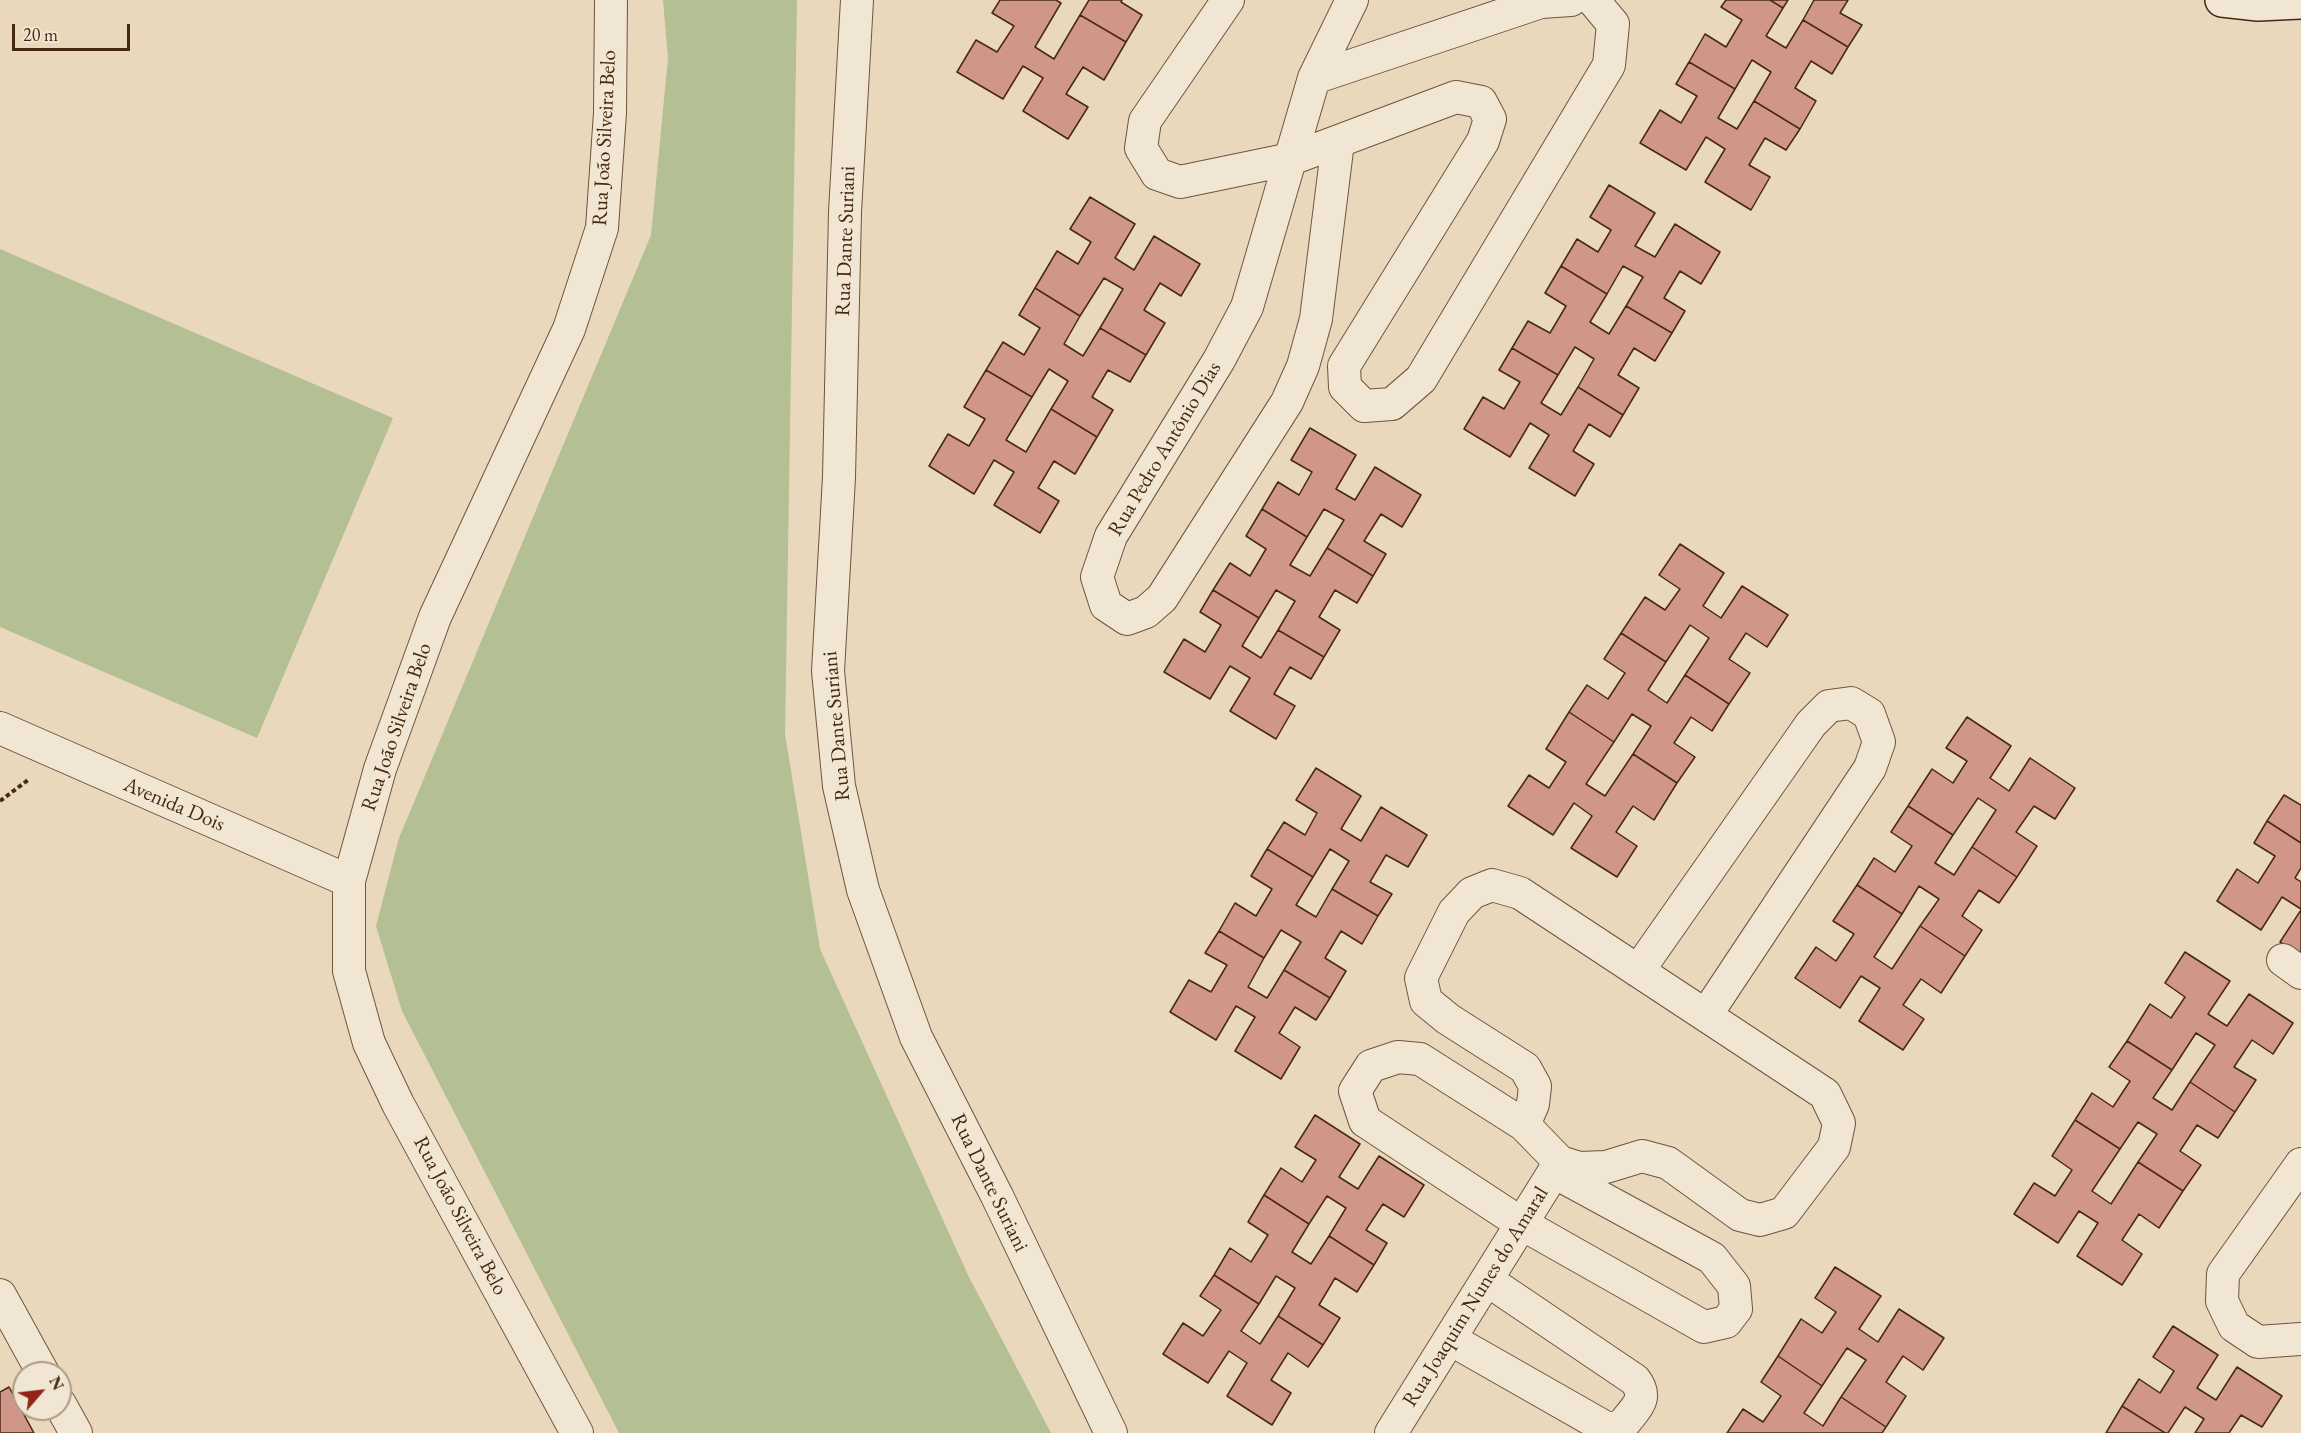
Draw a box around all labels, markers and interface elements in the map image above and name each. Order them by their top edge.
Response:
scale bar [15,12,134,50]
text: 20 m [23,23,58,46]
street label: Rua João Silveira Belo [588,49,622,227]
street label: Rua Dante Suriani [831,165,861,317]
street label: Rua Pedro Antônio Dias [1103,357,1227,541]
street label: Rua João Silveira Belo [356,640,438,814]
street label: Rua Dante Suriani [818,650,856,802]
street label: Avenida Dois [120,772,228,838]
street label: Rua Dante Suriani [945,1110,1033,1256]
street label: Rua João Silveira Belo [408,1132,512,1300]
street label: Rua Joaquim Nunes do Amaral [1398,1182,1554,1412]
north arrow [12,1361,72,1421]
text: N [44,1373,69,1394]

